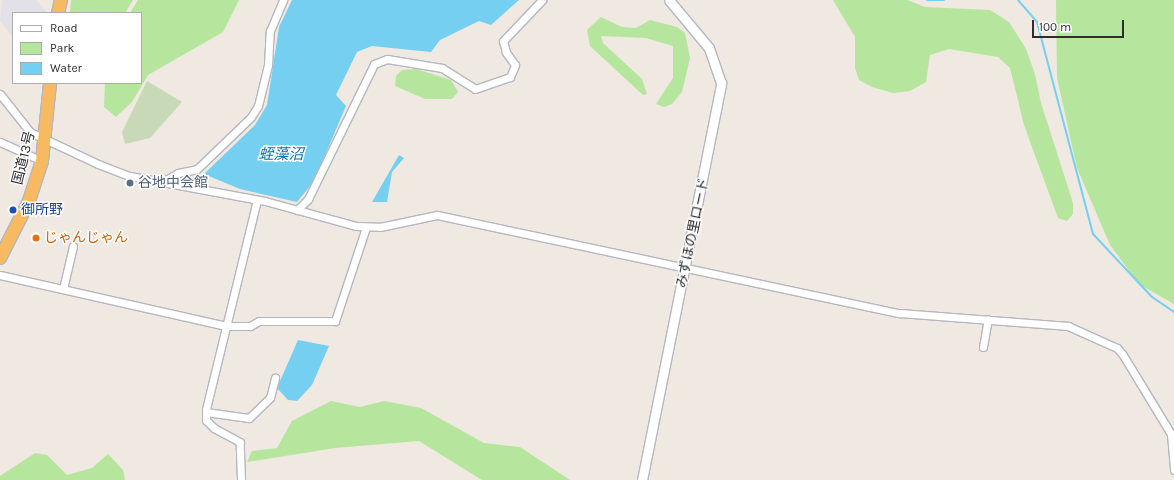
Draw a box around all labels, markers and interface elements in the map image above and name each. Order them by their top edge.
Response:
legend [12,12,142,84]
scale bar [1034,12,1126,38]
text: 100 m [1039,20,1071,34]
text: Road [50,21,78,35]
text: Park [50,41,74,55]
text: Water [50,61,82,75]
street label: 国道13号 [9,129,39,187]
water label: 蛭藻沼 [259,146,303,164]
place label: 谷地中会館 [138,175,208,191]
street label: みずほの里ロード [673,176,713,290]
marker: 谷地中会館 [125,178,135,188]
place label: 御所野 [21,202,63,218]
marker: 御所野 [8,205,18,215]
place label: じゃんじゃん [44,230,128,246]
marker: じゃんじゃん [31,233,41,243]

